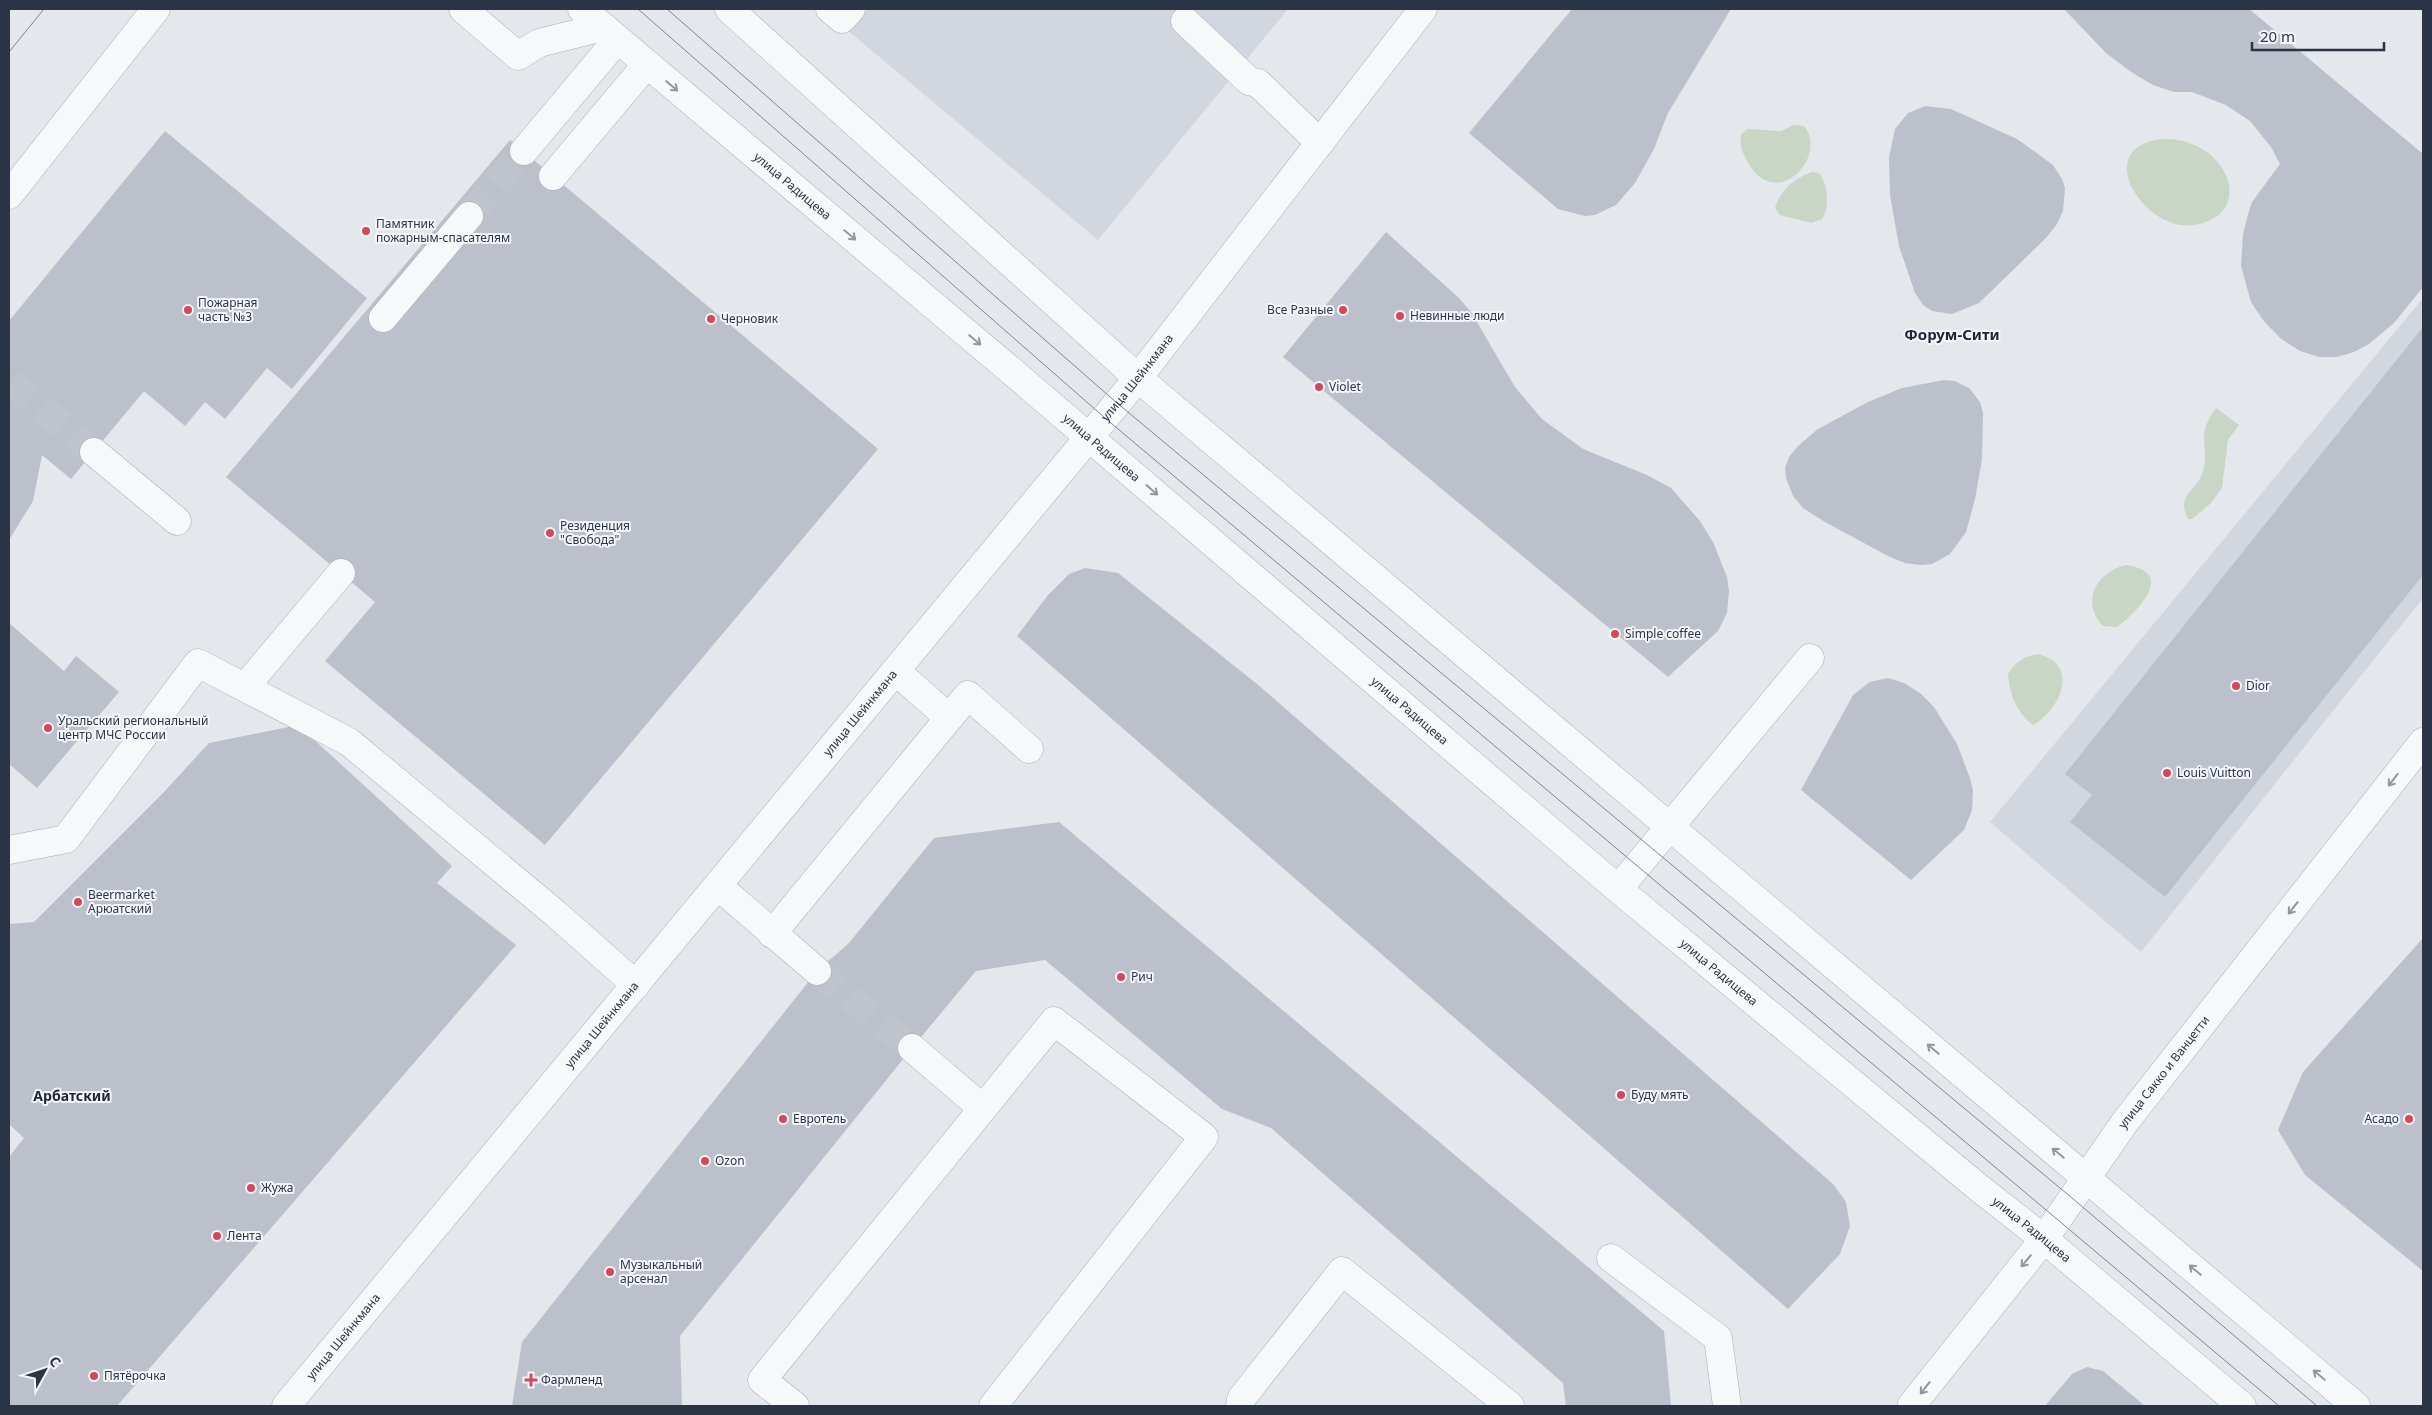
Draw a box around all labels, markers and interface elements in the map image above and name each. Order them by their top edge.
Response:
scale bar [2252,20,2384,52]
text: 20 m [2260,26,2295,46]
one-way arrow [665,80,678,91]
street label: улица Радищева [750,148,835,223]
place label: Памятник пожарным-спасателям [376,215,510,246]
marker: Памятник пожарным-спасателям [360,225,372,237]
one-way arrow [843,230,856,241]
place label: Пожарная часть №3 [198,294,258,325]
place label: Все Разные [1267,301,1333,318]
marker: Пожарная часть №3 [182,304,194,316]
marker: Все Разные [1337,304,1349,316]
place label: Невинные люди [1410,307,1505,324]
place label: Черновик [721,310,779,327]
marker: Невинные люди [1394,310,1406,322]
marker: Черновик [705,313,717,325]
district label: Форум-Сити [1904,324,2000,344]
street label: улица Шейнкмана [1097,330,1177,425]
one-way arrow [968,334,981,345]
place label: Violet [1329,378,1361,395]
marker: Violet [1313,381,1325,393]
street label: улица Радищева [1060,410,1144,485]
one-way arrow [1145,485,1158,496]
place label: Резиденция "Свобода" [560,517,630,548]
marker: Резиденция "Свобода" [544,527,556,539]
place label: Simple coffee [1625,625,1701,642]
marker: Simple coffee [1609,628,1621,640]
street label: улица Шейнкмана [819,666,901,760]
street label: улица Радищева [1368,673,1452,748]
place label: Dior [2246,677,2270,694]
marker: Dior [2230,680,2242,692]
place label: Уральский региональный центр МЧС России [58,712,208,743]
marker: Уральский региональный центр МЧС России [42,722,54,734]
place label: Louis Vuitton [2177,764,2251,781]
marker: Louis Vuitton [2161,767,2173,779]
one-way arrow [2388,774,2399,787]
place label: Beermarket Арюатский [88,886,155,917]
marker: Beermarket Арюатский [72,896,84,908]
one-way arrow [2287,901,2298,914]
street label: улица Радищева [1676,935,1762,1009]
place label: Рич [1131,968,1153,985]
marker: Рич [1115,971,1127,983]
street label: улица Шейнкмана [561,978,642,1071]
street label: улица Сакко и Ванцетти [2114,1012,2213,1132]
one-way arrow [1927,1043,1940,1054]
district label: Арбатский [33,1086,111,1105]
place label: Буду мять [1631,1086,1689,1103]
marker: Буду мять [1615,1089,1627,1101]
place label: Евротель [793,1110,846,1127]
place label: Асадо [2364,1110,2399,1127]
marker: Евротель [777,1113,789,1125]
marker: Асадо [2403,1113,2415,1125]
one-way arrow [2051,1148,2064,1159]
place label: Ozon [715,1152,745,1169]
marker: Ozon [699,1155,711,1167]
place label: Жужа [261,1179,293,1196]
marker: Жужа [245,1182,257,1194]
street label: улица Радищева [1989,1192,2075,1266]
place label: Лента [227,1227,262,1244]
marker: Лента [211,1230,223,1242]
one-way arrow [2021,1254,2032,1267]
place label: Музыкальный арсенал [620,1256,702,1287]
one-way arrow [2188,1264,2201,1276]
marker: Музыкальный арсенал [604,1266,616,1278]
street label: улица Шейнкмана [302,1290,384,1383]
north arrow [20,1345,70,1395]
text: С [45,1352,66,1371]
place label: Пятёрочка [104,1367,166,1384]
one-way arrow [2312,1369,2325,1380]
marker: Пятёрочка [88,1370,100,1382]
place label: Фармленд [541,1371,603,1388]
marker: Фармленд [525,1374,537,1386]
one-way arrow [1920,1381,1930,1395]

